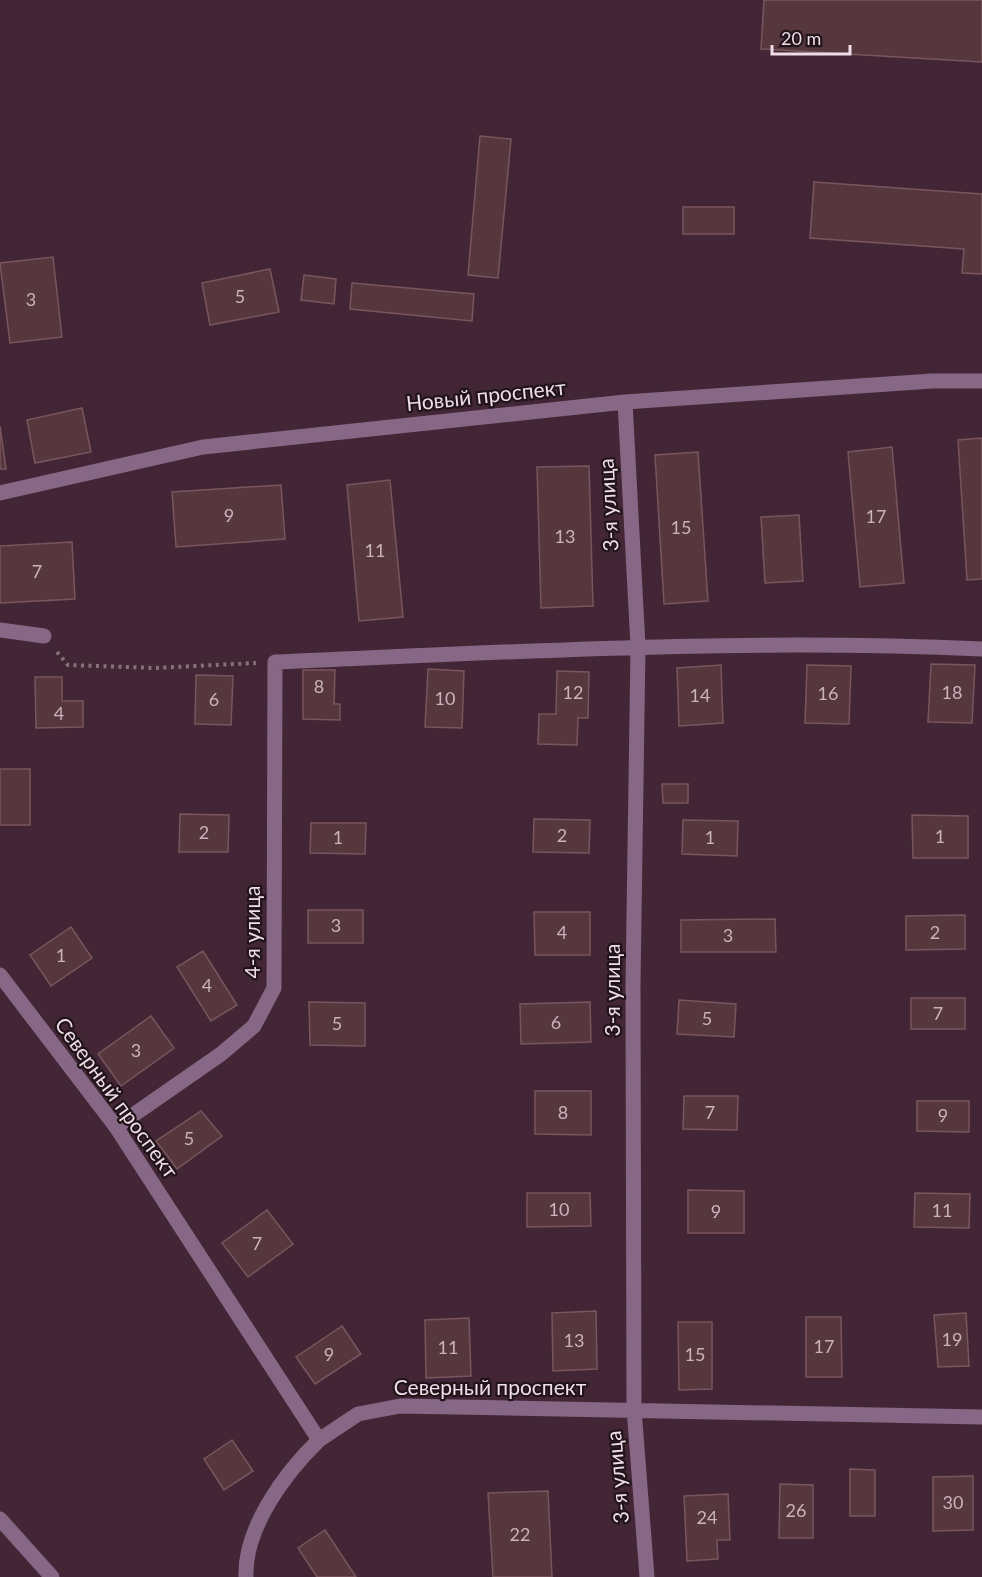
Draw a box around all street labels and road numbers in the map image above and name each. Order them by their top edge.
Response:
street label: Новый проспект [405,374,567,415]
street label: 3-я улица [593,458,622,552]
street label: 4-я улица [239,885,264,979]
street label: 3-я улица [599,943,624,1037]
street label: Северный проспект [51,1012,184,1183]
street label: Северный проспект [394,1374,587,1399]
street label: 3-я улица [600,1430,633,1525]

